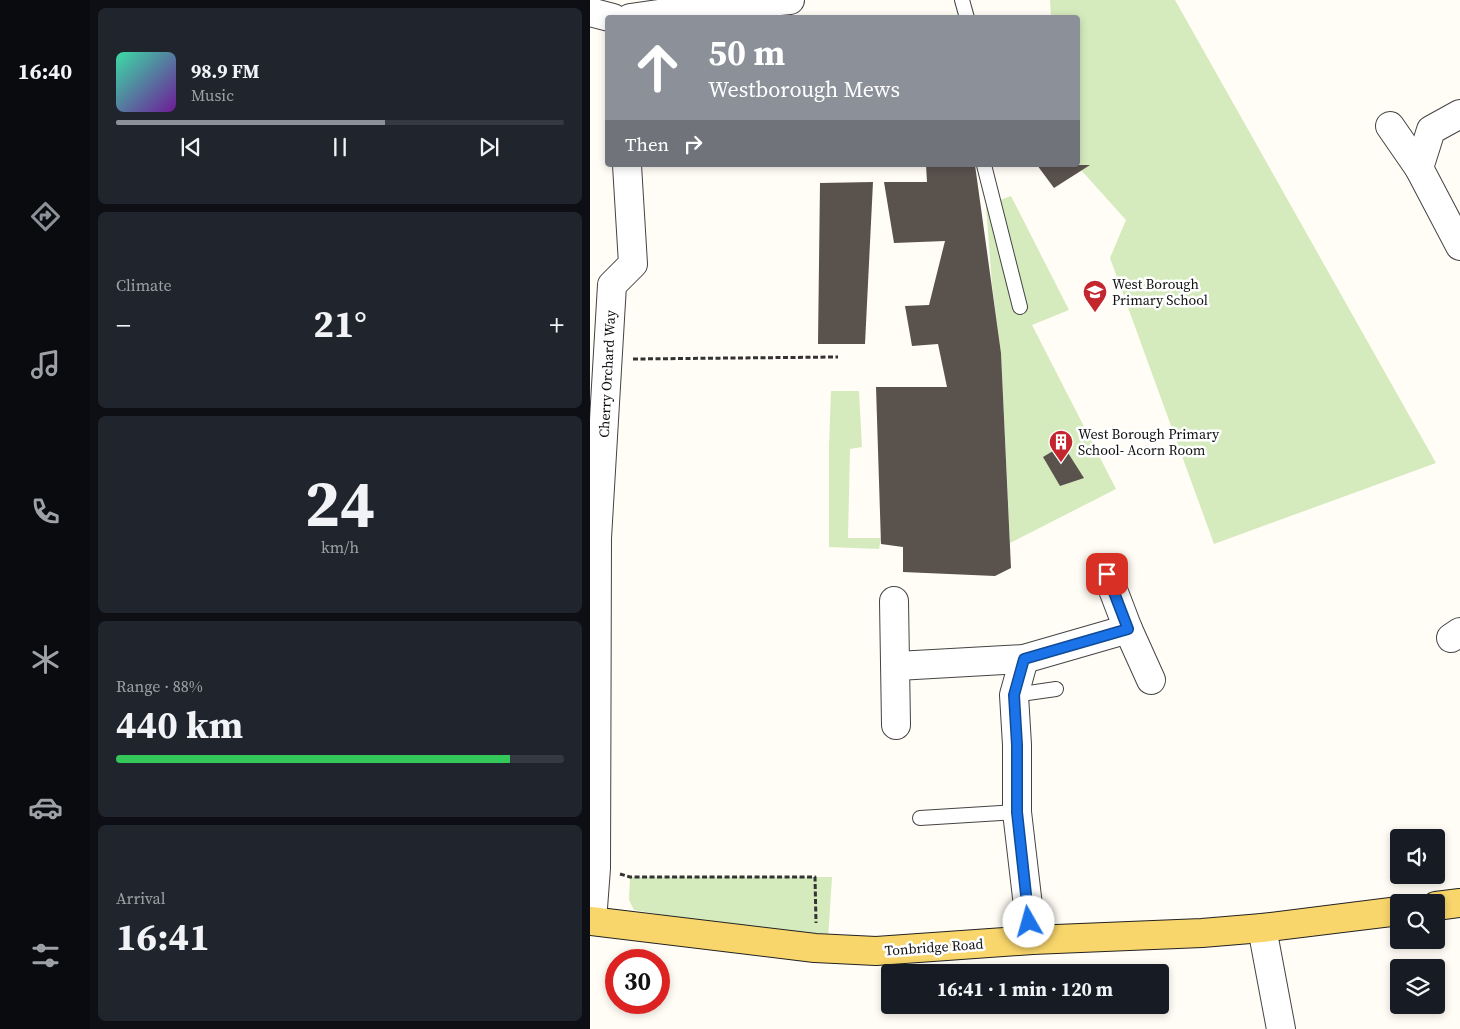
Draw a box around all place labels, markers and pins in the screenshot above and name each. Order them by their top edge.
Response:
place label: West Borough Primary School [1112,274,1208,310]
school or university icon: West Borough Primary School [1082,279,1108,313]
place label: West Borough Primary School- Acorn Room [1078,424,1220,460]
building icon: West Borough Primary School- Acorn Room [1048,429,1074,463]
pin [1086,553,1128,595]

